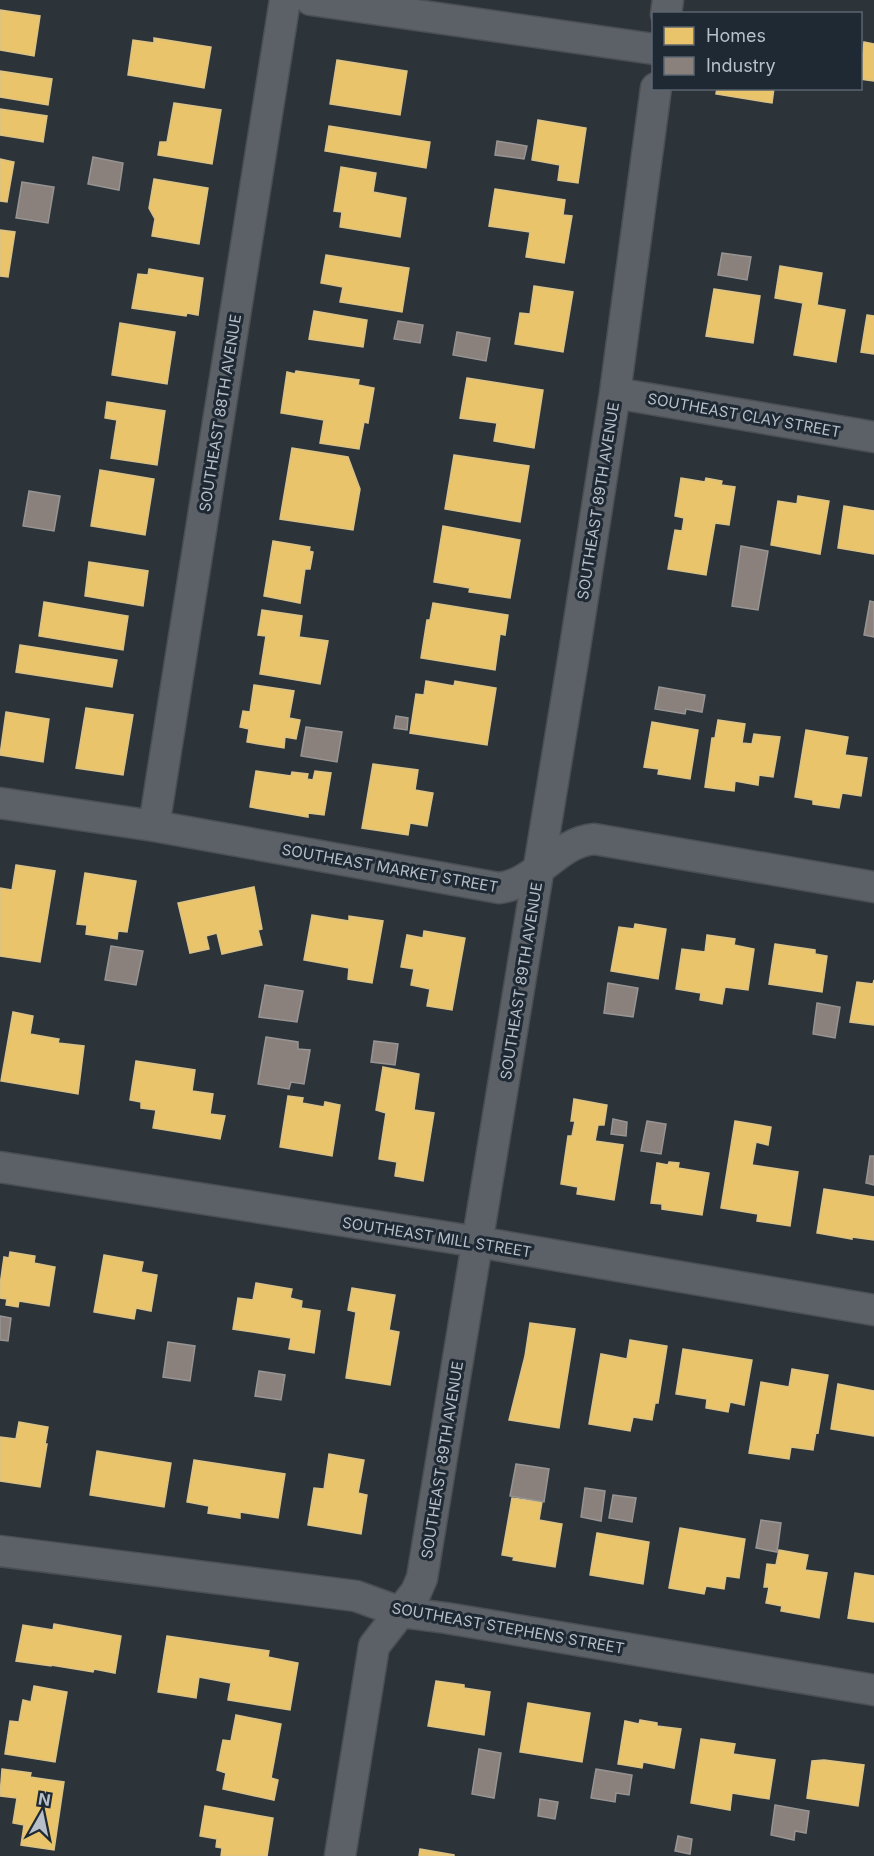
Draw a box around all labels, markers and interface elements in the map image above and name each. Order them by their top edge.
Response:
legend [652,12,862,90]
text: Homes [706,25,766,46]
text: Industry [706,55,776,76]
street label: SOUTHEAST 88TH AVENUE [195,313,245,513]
street label: SOUTHEAST CLAY STREET [646,389,842,441]
street label: SOUTHEAST 89TH AVENUE [573,401,623,601]
street label: SOUTHEAST MARKET STREET [280,840,500,896]
street label: SOUTHEAST 89TH AVENUE [496,881,546,1081]
street label: SOUTHEAST MILL STREET [341,1213,533,1261]
street label: SOUTHEAST 89TH AVENUE [417,1360,467,1560]
street label: SOUTHEAST STEPHENS STREET [390,1598,626,1658]
north arrow [12,1784,72,1844]
text: N [37,1788,52,1810]

